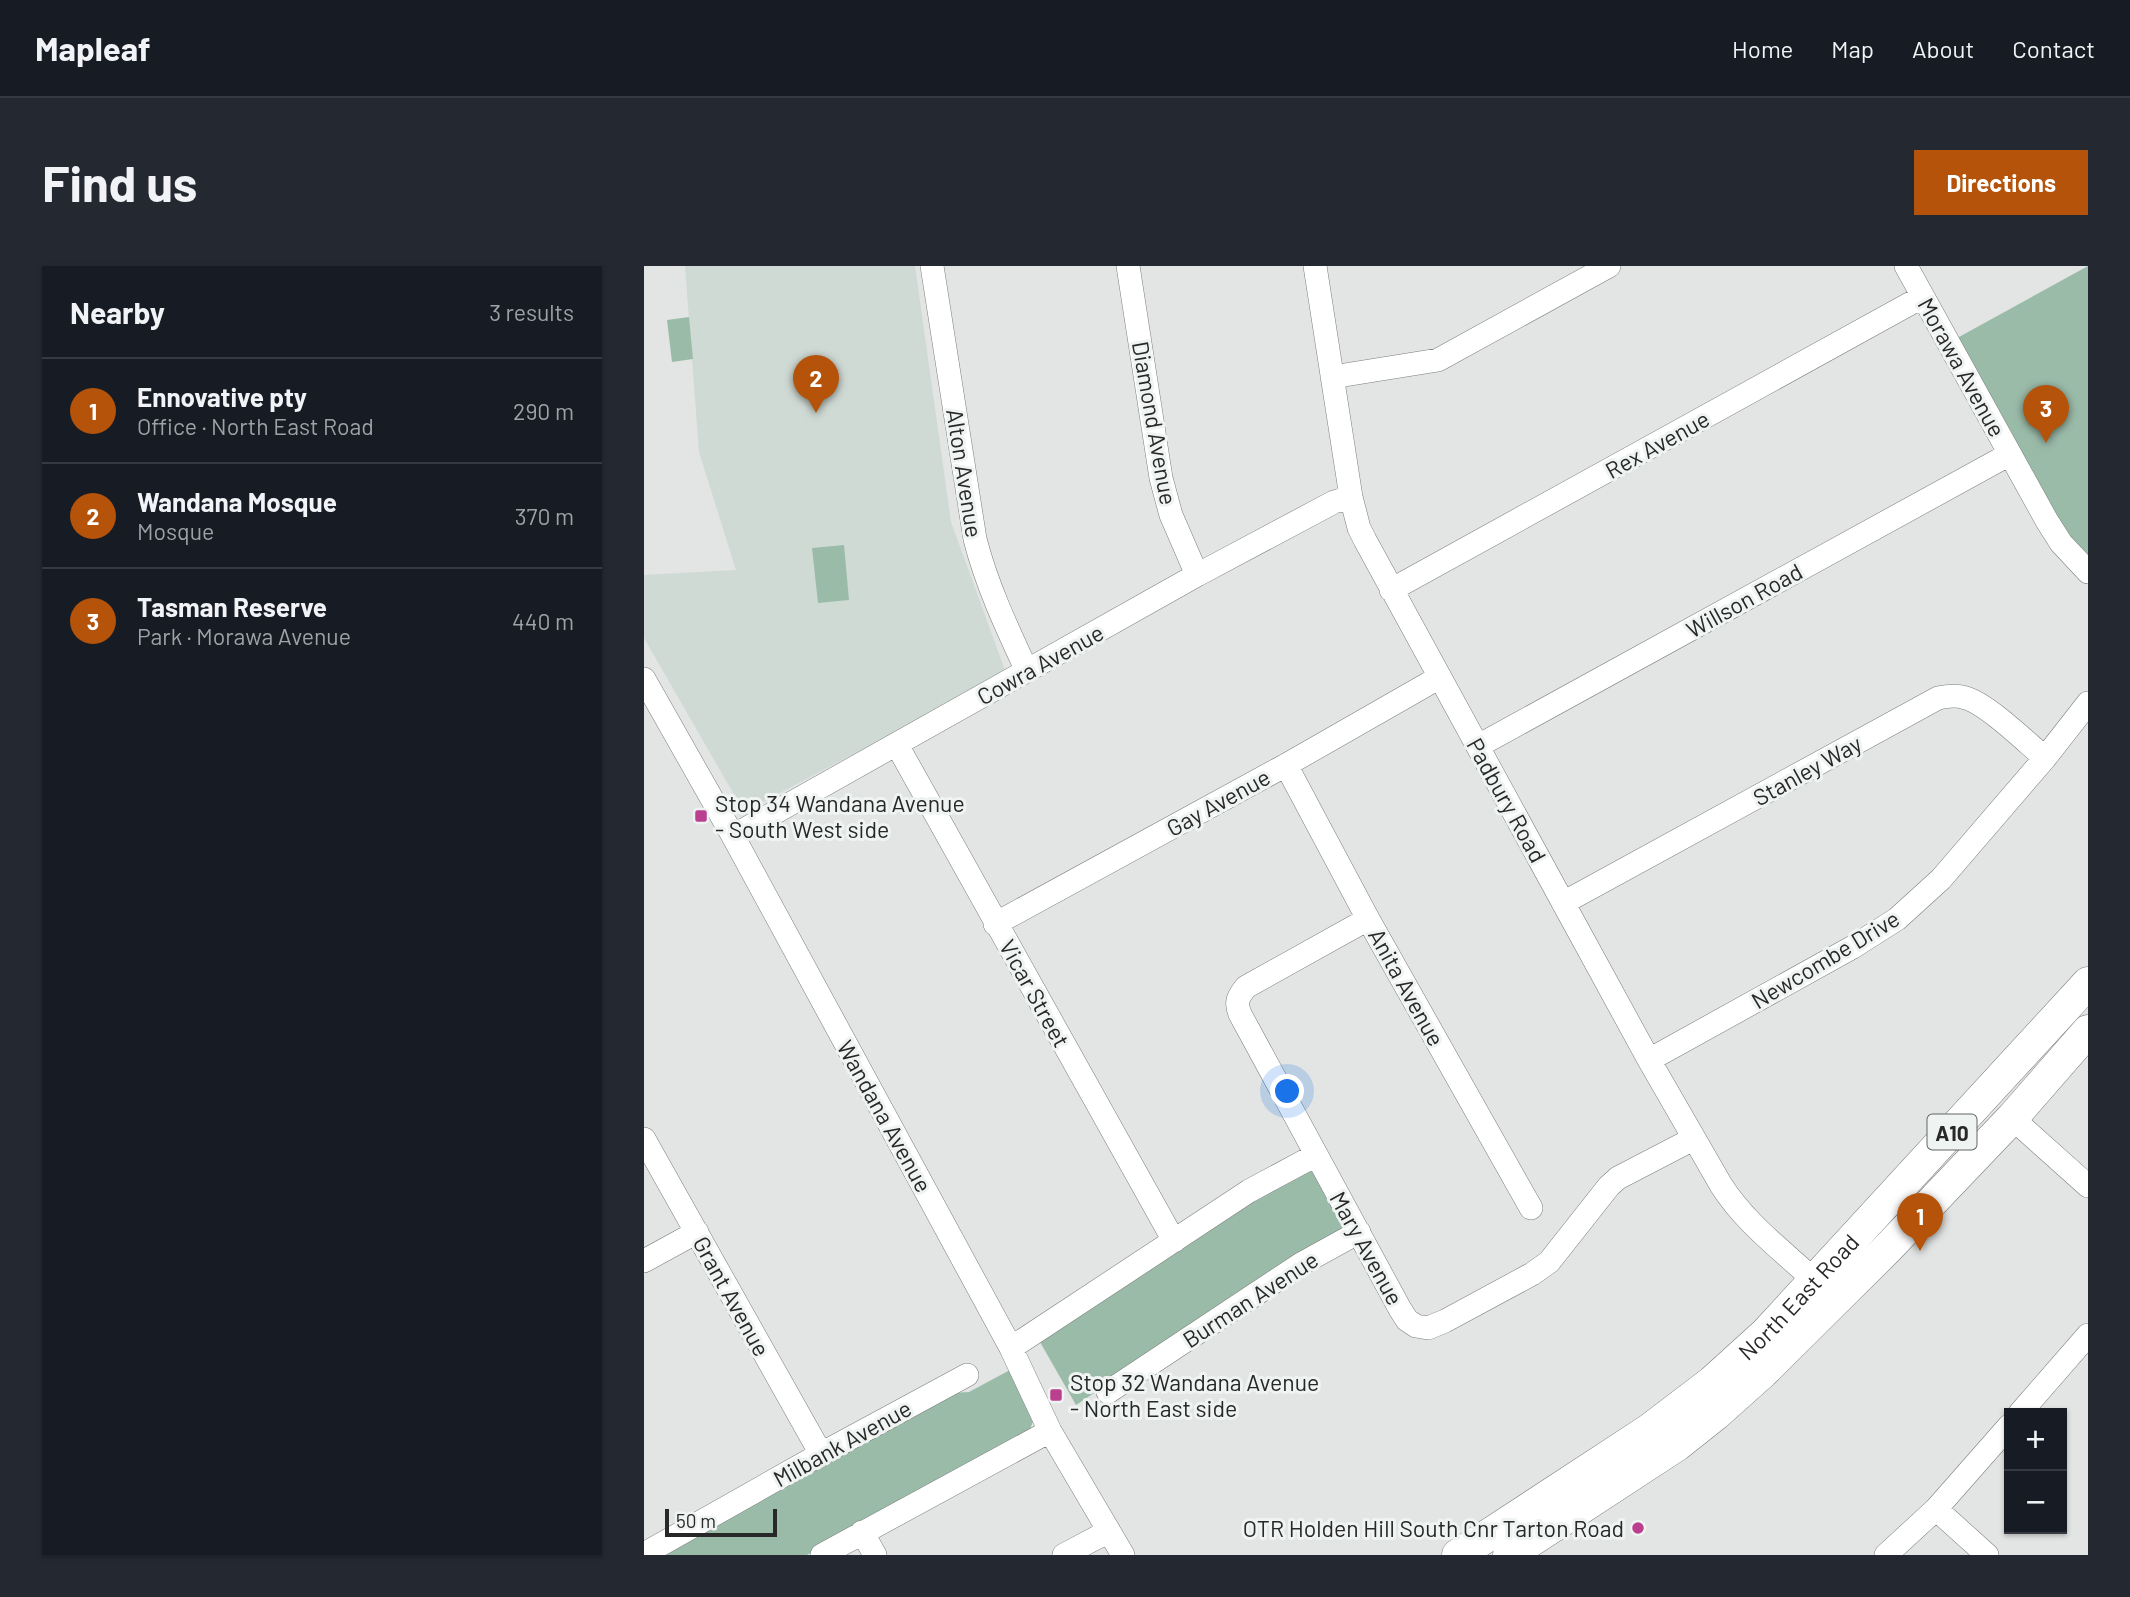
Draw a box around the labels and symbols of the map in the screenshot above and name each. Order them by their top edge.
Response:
street label: Morawa Avenue [1912,293,2012,441]
street label: Diamond Avenue [1127,339,1183,507]
pin: 2 [793,355,839,413]
pin: 3 [2023,385,2069,443]
street label: Rex Avenue [1600,404,1714,484]
street label: Alton Avenue [941,407,989,539]
street label: Willson Road [1681,557,1807,643]
street label: Cowra Avenue [972,618,1108,710]
street label: Stanley Way [1748,729,1866,811]
street label: Padbury Road [1461,733,1553,867]
street label: Gay Avenue [1161,762,1275,842]
place label: Stop 34 Wandana Avenue - South West side [715,789,965,843]
marker: Stop 34 Wandana Avenue - South West side [693,808,709,824]
street label: Newcombe Drive [1746,904,1904,1014]
street label: Anita Avenue [1363,923,1451,1051]
street label: Vicar Street [994,934,1076,1052]
street label: Wandana Avenue [832,1035,938,1197]
your location [1270,1074,1304,1108]
road number: A10 [1928,1114,1976,1150]
street label: Mary Avenue [1324,1186,1410,1310]
pin: 1 [1897,1193,1943,1251]
street label: North East Road [1732,1228,1864,1365]
street label: Grant Avenue [688,1231,776,1361]
street label: Burman Avenue [1177,1245,1323,1353]
place label: Stop 32 Wandana Avenue - North East side [1070,1368,1319,1422]
marker: Stop 32 Wandana Avenue - North East side [1048,1387,1064,1403]
street label: Milbank Avenue [768,1394,916,1492]
scale bar [665,1506,777,1538]
place label: OTR Holden Hill South Cnr Tarton Road [1243,1514,1624,1542]
marker: OTR Holden Hill South Cnr Tarton Road [1630,1520,1646,1536]

